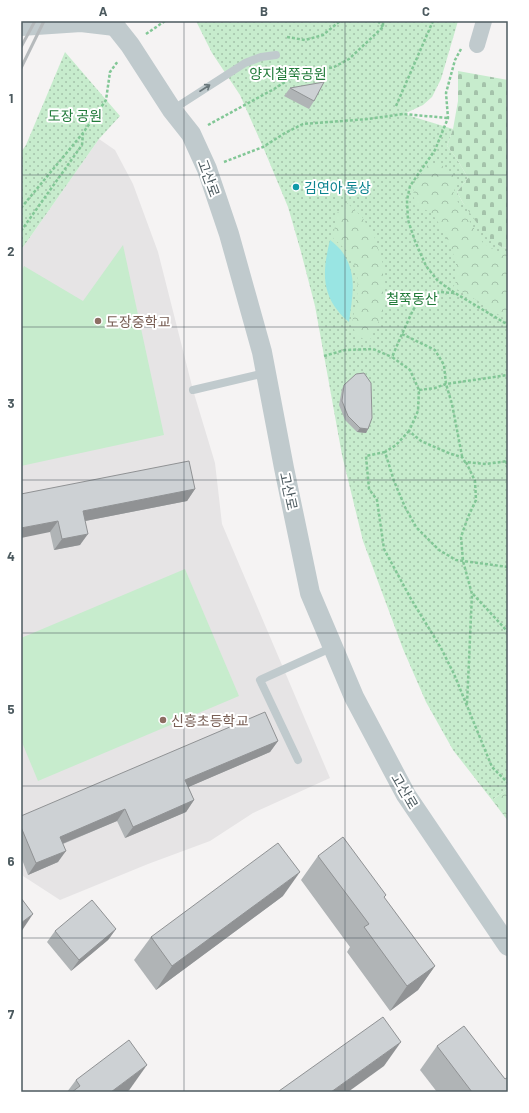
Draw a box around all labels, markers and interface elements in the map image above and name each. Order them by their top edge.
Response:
text: A [99,3,108,19]
text: B [260,3,268,19]
text: C [422,3,430,19]
park label: 양지철쭉공원 [249,65,327,82]
one-way arrow [199,84,211,92]
text: 1 [9,90,13,106]
park label: 도장 공원 [48,107,102,124]
street label: 고산로 [194,157,224,199]
place label: 김연아 동상 [304,179,371,196]
marker: 김연아 동상 [291,182,301,192]
text: 2 [7,243,15,259]
park label: 철쭉동산 [386,290,438,307]
place label: 도장중학교 [106,313,171,330]
marker: 도장중학교 [93,316,103,326]
text: 3 [7,395,15,411]
street label: 고산로 [277,470,301,512]
text: 4 [7,548,15,564]
text: 5 [7,701,15,717]
place label: 신흥초등학교 [171,712,248,729]
marker: 신흥초등학교 [158,715,168,725]
street label: 고산로 [388,770,422,812]
text: 6 [8,853,15,869]
text: 7 [8,1006,15,1022]

